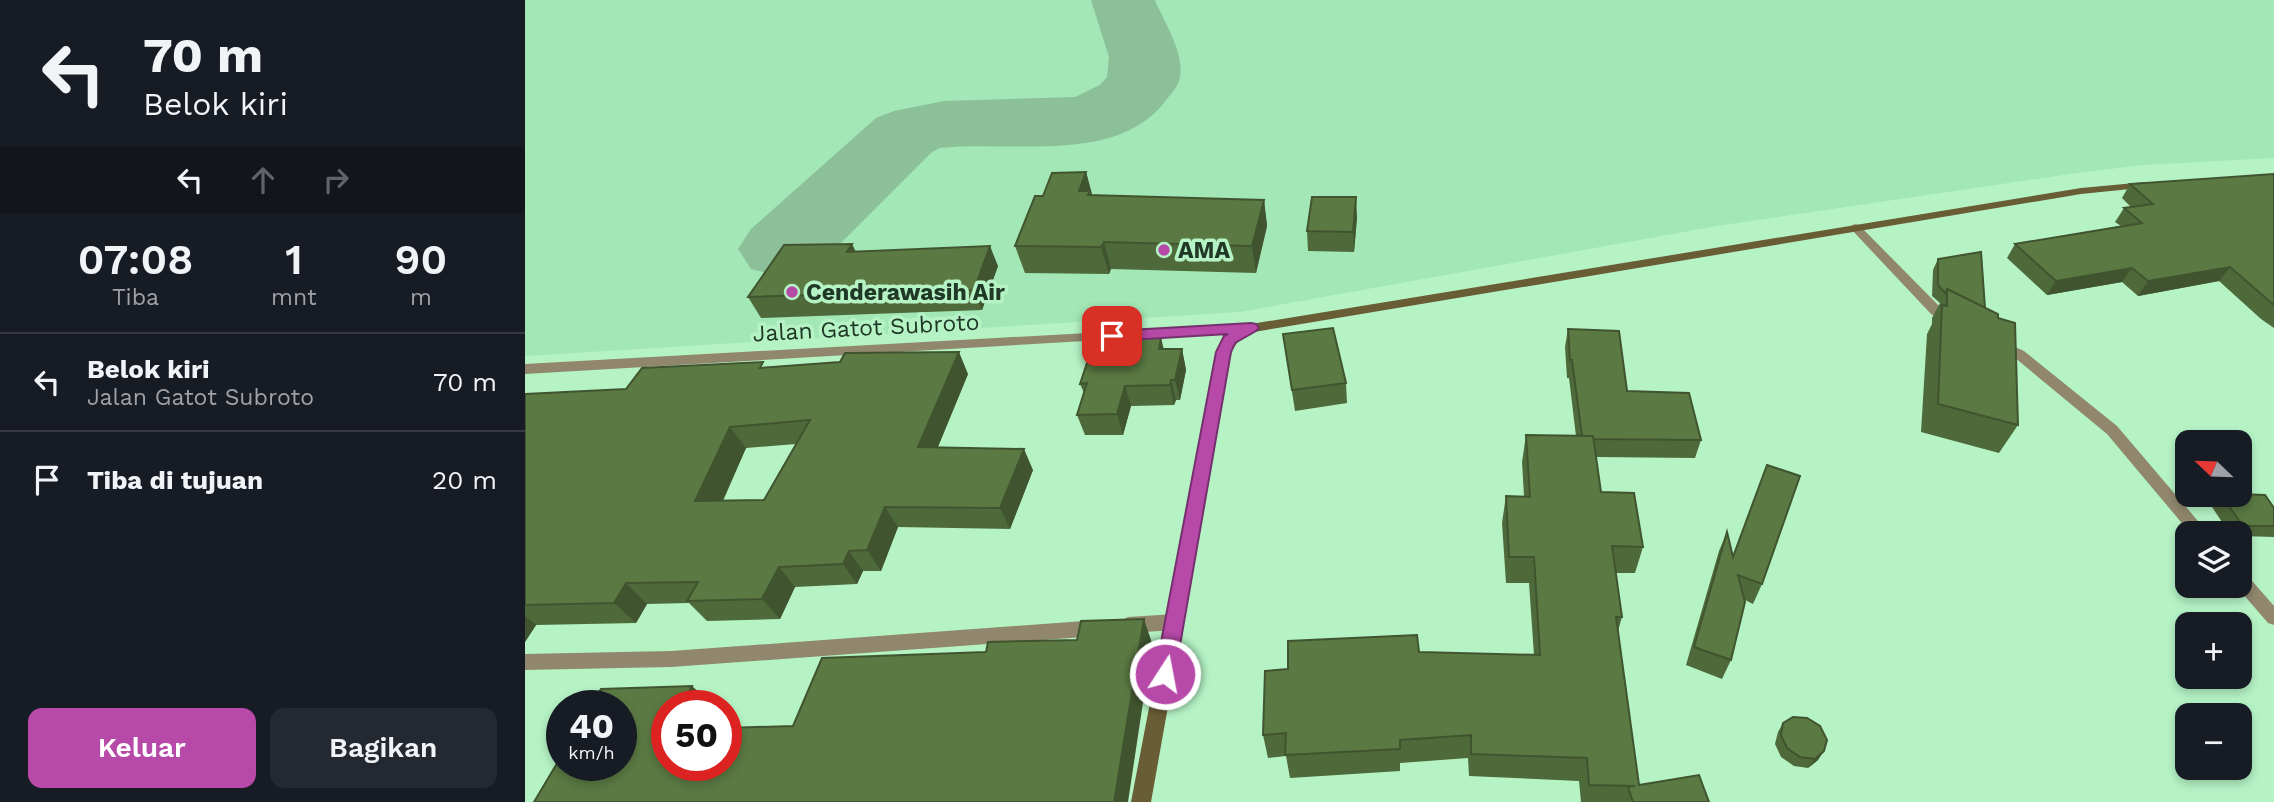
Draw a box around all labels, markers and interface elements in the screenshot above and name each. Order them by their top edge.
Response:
text: 70 m [143,26,263,84]
icon: left [28,28,119,119]
text: Belok kiri [143,85,288,123]
icon: left [171,161,209,199]
icon: ahead [244,161,282,199]
icon: right [317,161,355,199]
text: 07:08 [78,235,193,284]
text: 1 [285,235,303,284]
text: 90 [395,235,447,284]
place label: AMA [1178,237,1231,264]
marker: AMA [1156,242,1172,258]
place label: Cenderawasih Air [806,279,1005,306]
text: Tiba [112,284,159,311]
text: mnt [271,284,317,311]
text: m [410,284,432,311]
marker: Cenderawasih Air [784,284,800,300]
pin [1082,306,1142,366]
street label: Jalan Gatot Subroto [752,309,980,347]
icon: arrive [1093,317,1131,355]
text: Belok kiri [87,354,210,384]
icon: left [28,363,66,401]
text: 70 m [433,367,497,397]
text: Jalan Gatot Subroto [87,384,314,411]
north arrow [2175,430,2252,508]
map controls [2175,430,2252,780]
icon: arrive [28,461,66,499]
text: Tiba di tujuan [87,465,263,495]
text: 20 m [432,465,497,495]
button: layers [2175,521,2252,598]
button: + [2175,612,2252,689]
position arrow [1128,637,1202,711]
speed limit sign: 50 [651,690,742,781]
button: − [2175,703,2252,780]
text: 40 [569,705,614,747]
button: Keluar [28,708,256,788]
button: Bagikan [270,708,497,788]
text: km/h [568,742,615,763]

